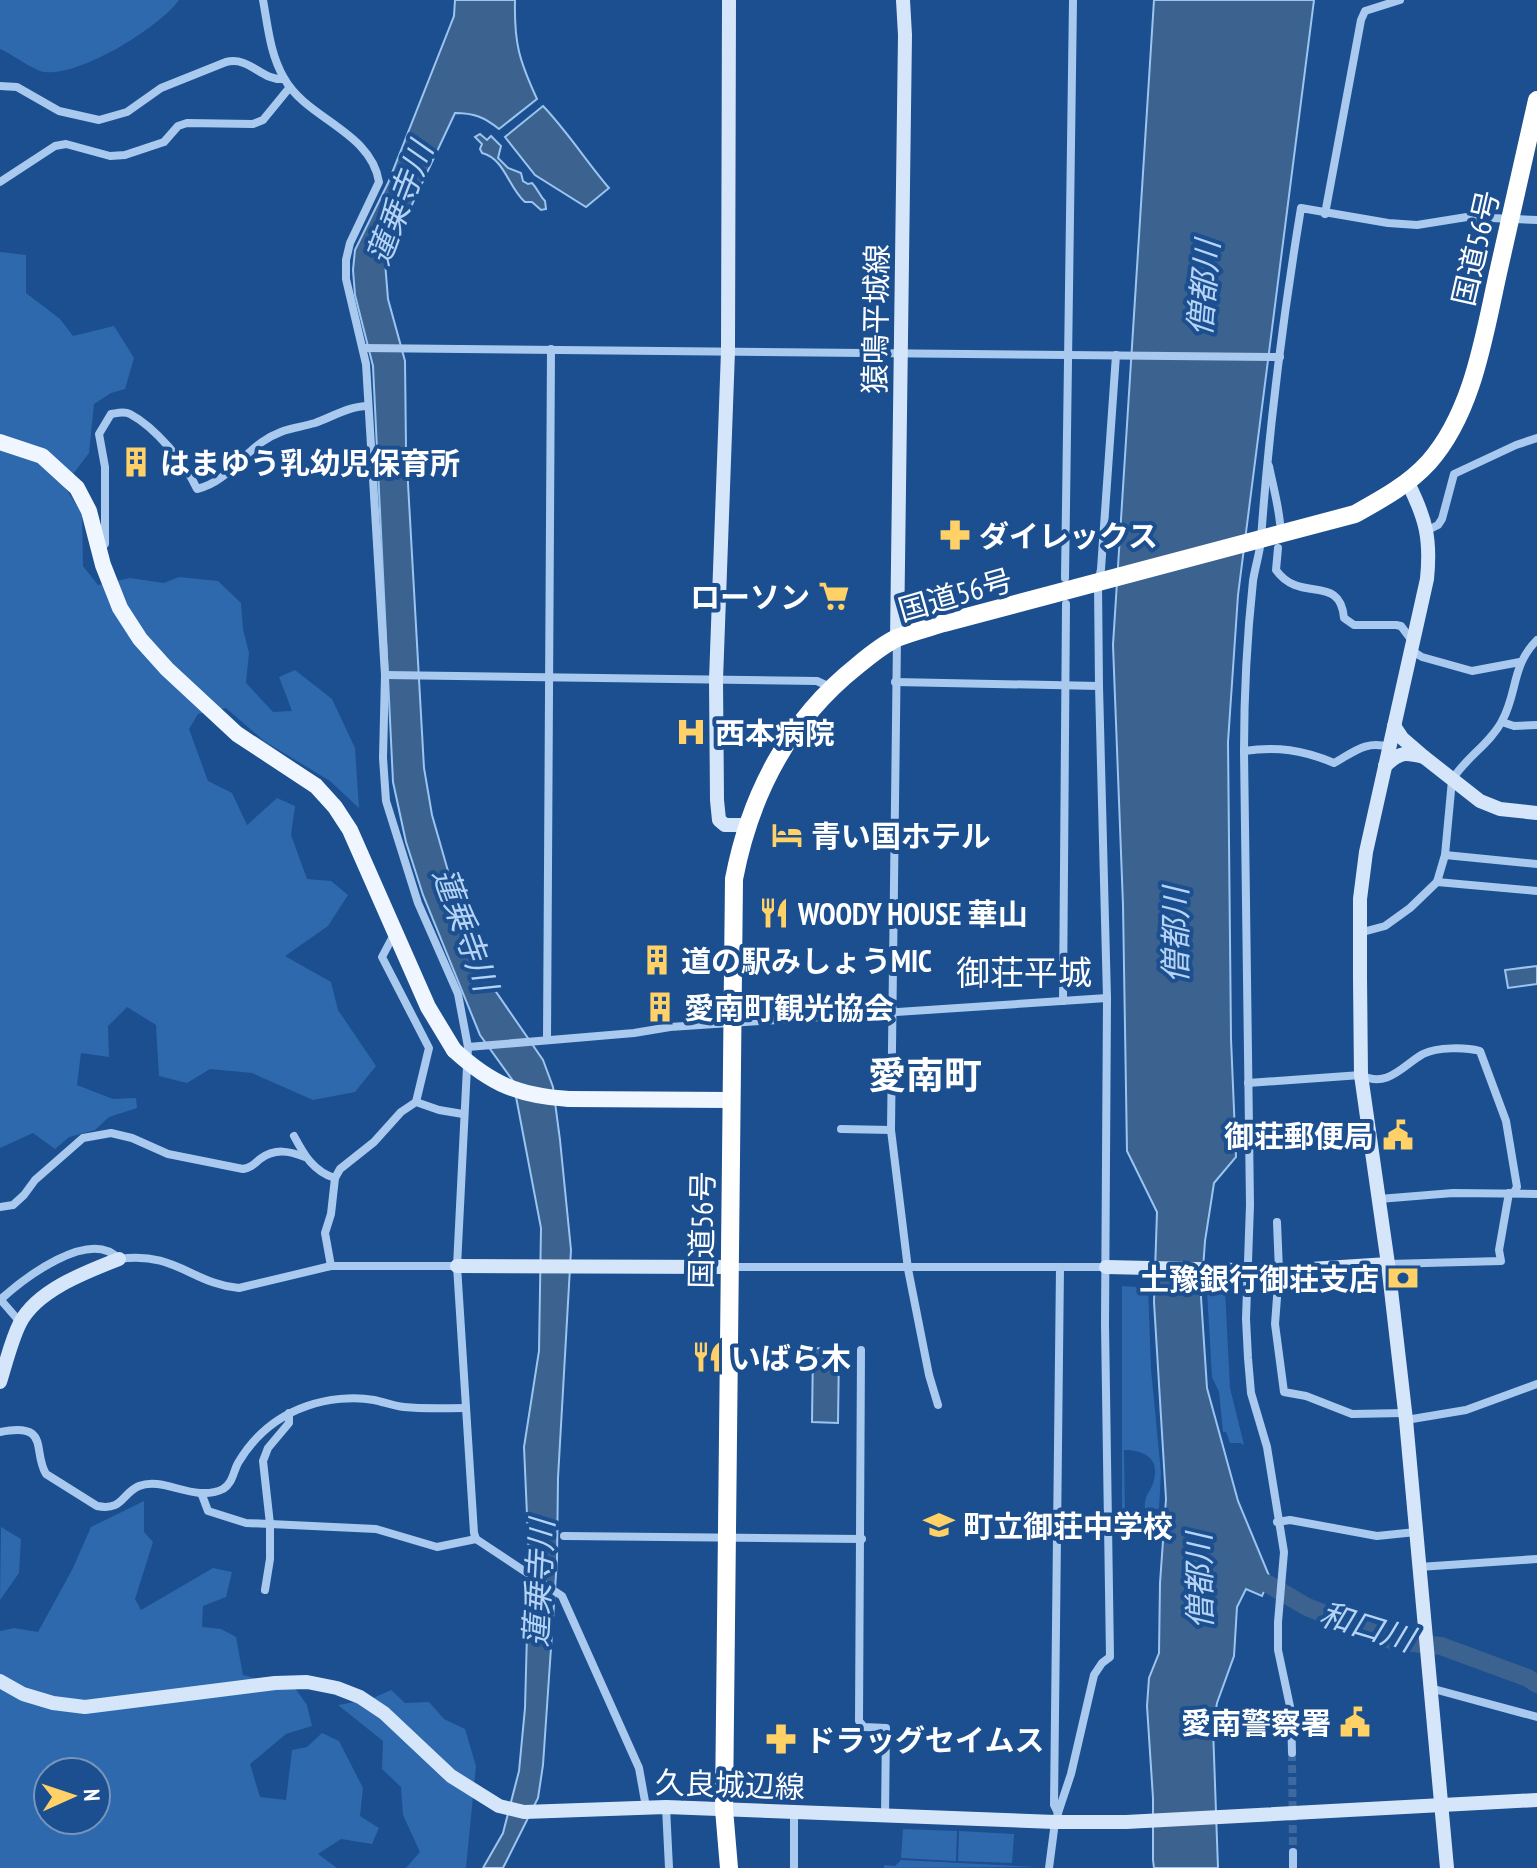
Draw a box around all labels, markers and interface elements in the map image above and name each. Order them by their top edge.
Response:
water label: 蓮乗寺川 [356,133,443,270]
street label: 国道56号 [1443,187,1507,309]
water label: 僧都川 [1178,235,1228,338]
street label: 猿鳴平城線 [854,244,896,394]
place label: はまゆう乳幼児保育所 [160,443,460,482]
building icon: はまゆう乳幼児保育所 [119,445,153,479]
place label: ダイレックス [979,516,1158,555]
pharmacy icon: ダイレックス [938,518,972,552]
street label: 国道56号 [893,559,1017,629]
place label: ローソン [690,577,810,616]
supermarket icon: ローソン [817,579,851,613]
place label: 西本病院 [715,713,835,752]
hospital icon: 西本病院 [674,715,708,749]
place label: 青い国ホテル [811,816,991,855]
hotel icon: 青い国ホテル [770,818,804,852]
water label: 蓮乗寺川 [424,862,509,999]
water label: 僧都川 [1154,884,1196,983]
place label: WOODY HOUSE 華山 [797,894,1027,933]
restaurant icon: WOODY HOUSE 華山 [757,896,791,930]
place label: 道の駅みしょうMIC [681,941,932,980]
building icon: 道の駅みしょうMIC [640,943,674,977]
district label: 御荘平城 [956,950,1092,994]
place label: 愛南町観光協会 [684,988,894,1027]
building icon: 愛南町観光協会 [643,990,677,1024]
district label: 愛南町 [868,1050,982,1099]
place label: 御荘郵便局 [1224,1116,1374,1155]
public building icon: 御荘郵便局 [1381,1118,1415,1152]
street label: 国道56号 [680,1171,722,1289]
place label: 土豫銀行御荘支店 [1139,1259,1379,1298]
bank icon: 土豫銀行御荘支店 [1386,1261,1420,1295]
place label: いばら木 [731,1338,851,1377]
restaurant icon: いばら木 [690,1340,724,1374]
place label: 町立御荘中学校 [963,1506,1173,1545]
school or university icon: 町立御荘中学校 [922,1508,956,1542]
water label: 蓮乗寺川 [514,1515,562,1648]
water label: 僧都川 [1177,1530,1221,1629]
water label: 和口川 [1315,1592,1422,1661]
place label: 愛南警察署 [1181,1703,1331,1742]
public building icon: 愛南警察署 [1338,1705,1372,1739]
place label: ドラッグセイムス [805,1720,1044,1759]
pharmacy icon: ドラッグセイムス [764,1722,798,1756]
north arrow [32,1756,112,1836]
street label: 久良城辺線 [654,1762,806,1806]
text: N [78,1788,106,1802]

